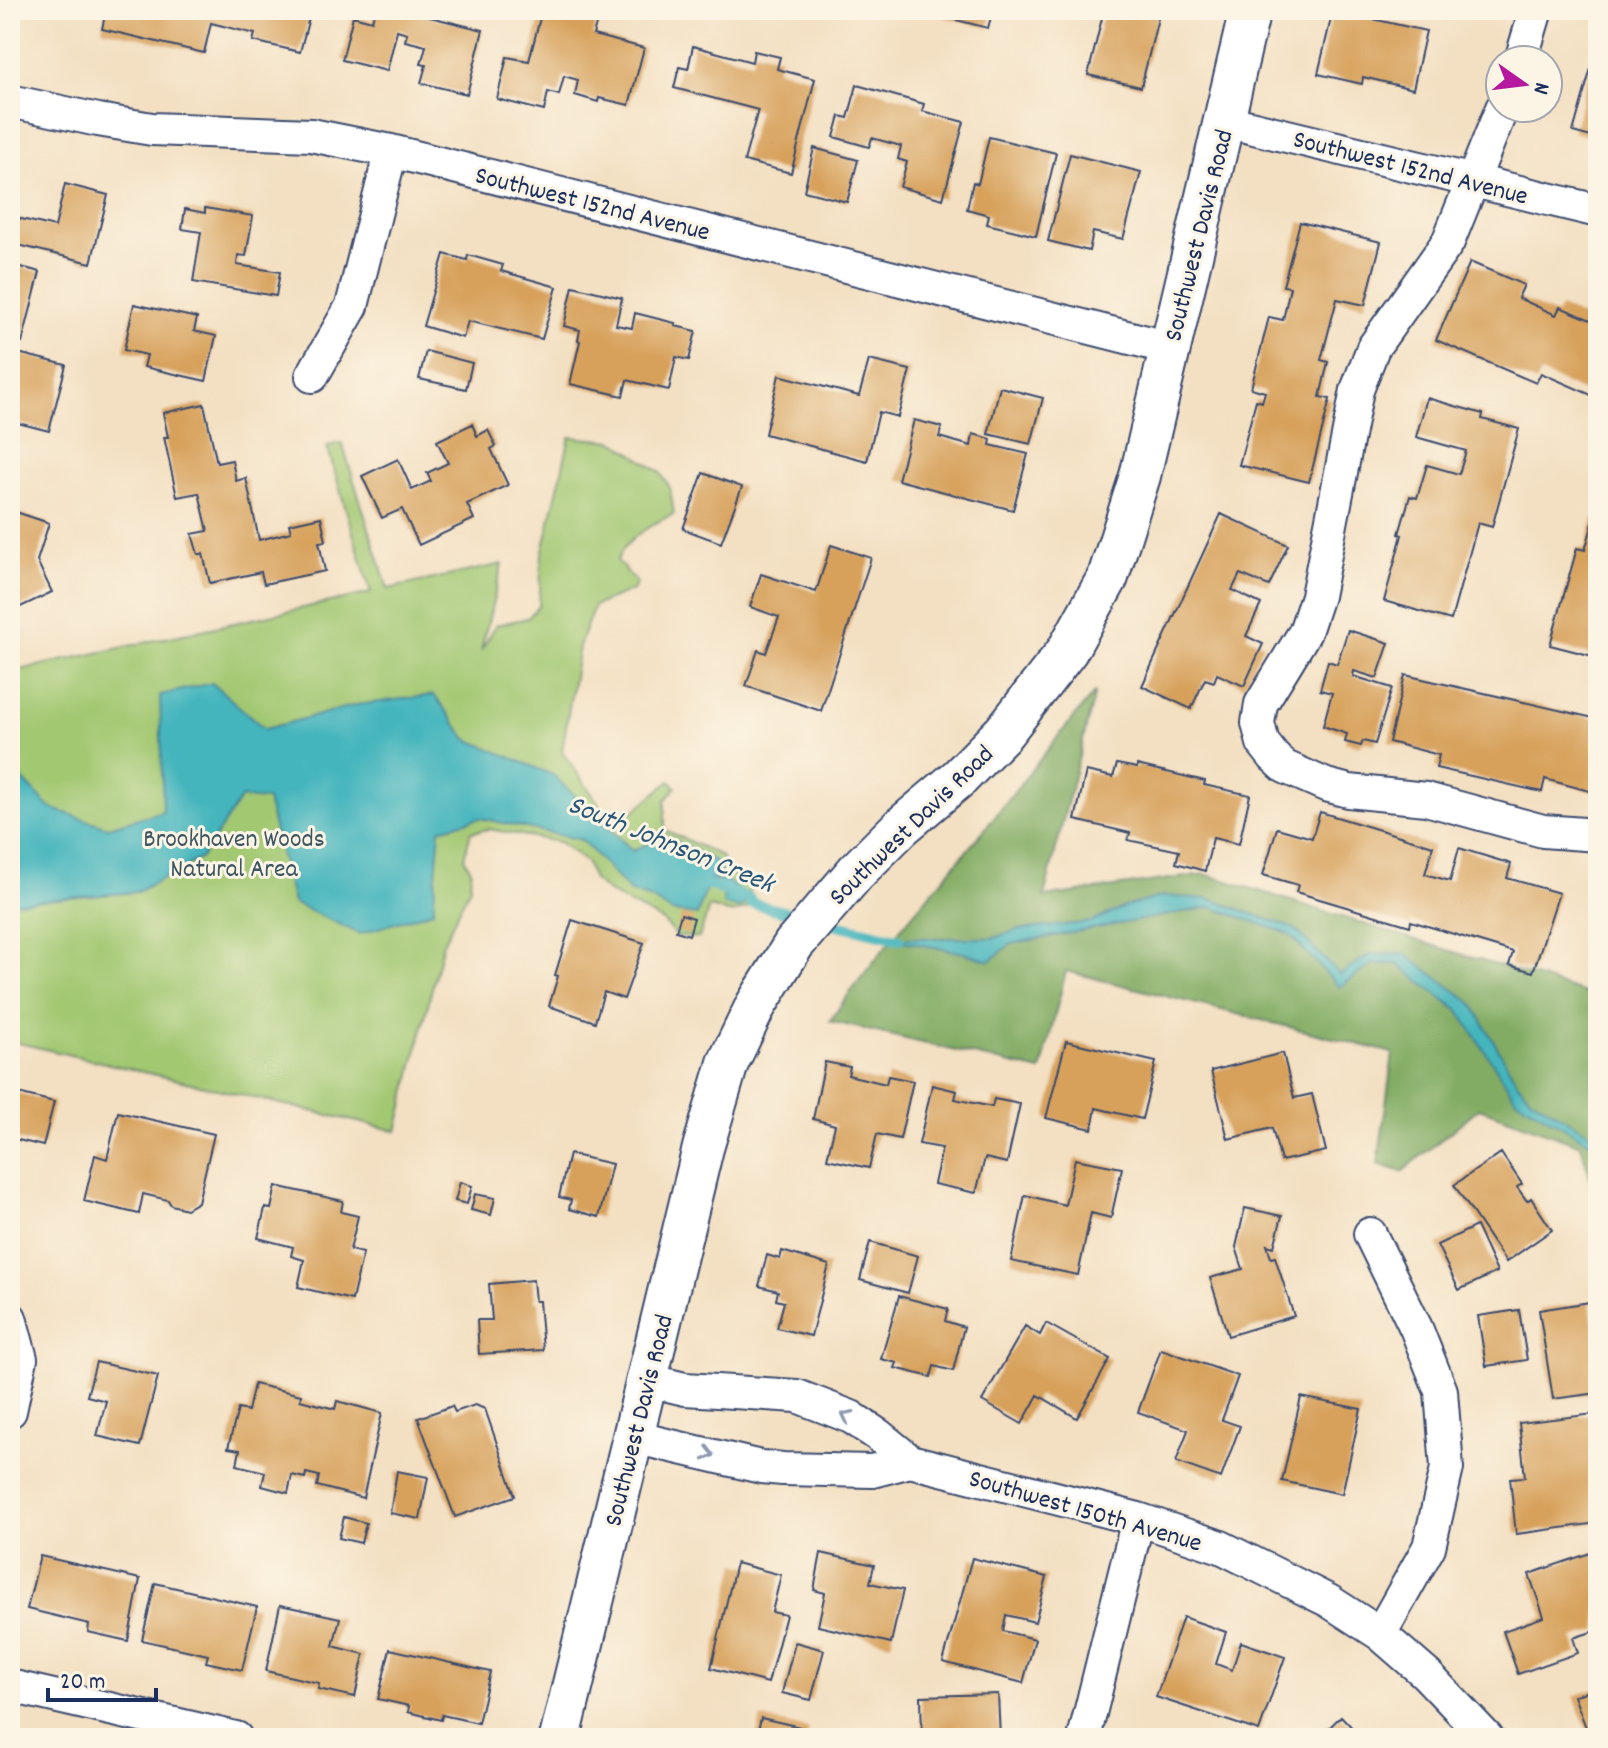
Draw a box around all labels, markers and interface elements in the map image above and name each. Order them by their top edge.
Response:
north arrow [1484,44,1564,124]
text: N [1524,79,1556,97]
street label: Southwest 152nd Avenue [1289,122,1531,216]
street label: Southwest Davis Road [1156,126,1245,346]
street label: Southwest 152nd Avenue [471,158,713,252]
street label: Southwest Davis Road [821,738,1003,915]
water label: South Johnson Creek [561,787,781,907]
park label: Brookhaven Woods Natural Area [143,822,325,889]
street label: Southwest Davis Road [596,1311,685,1531]
one-way arrow [840,1410,855,1426]
one-way arrow [702,1445,716,1462]
street label: Southwest 150th Avenue [964,1461,1206,1563]
scale bar [48,1652,156,1702]
text: 20 m [60,1666,106,1700]

